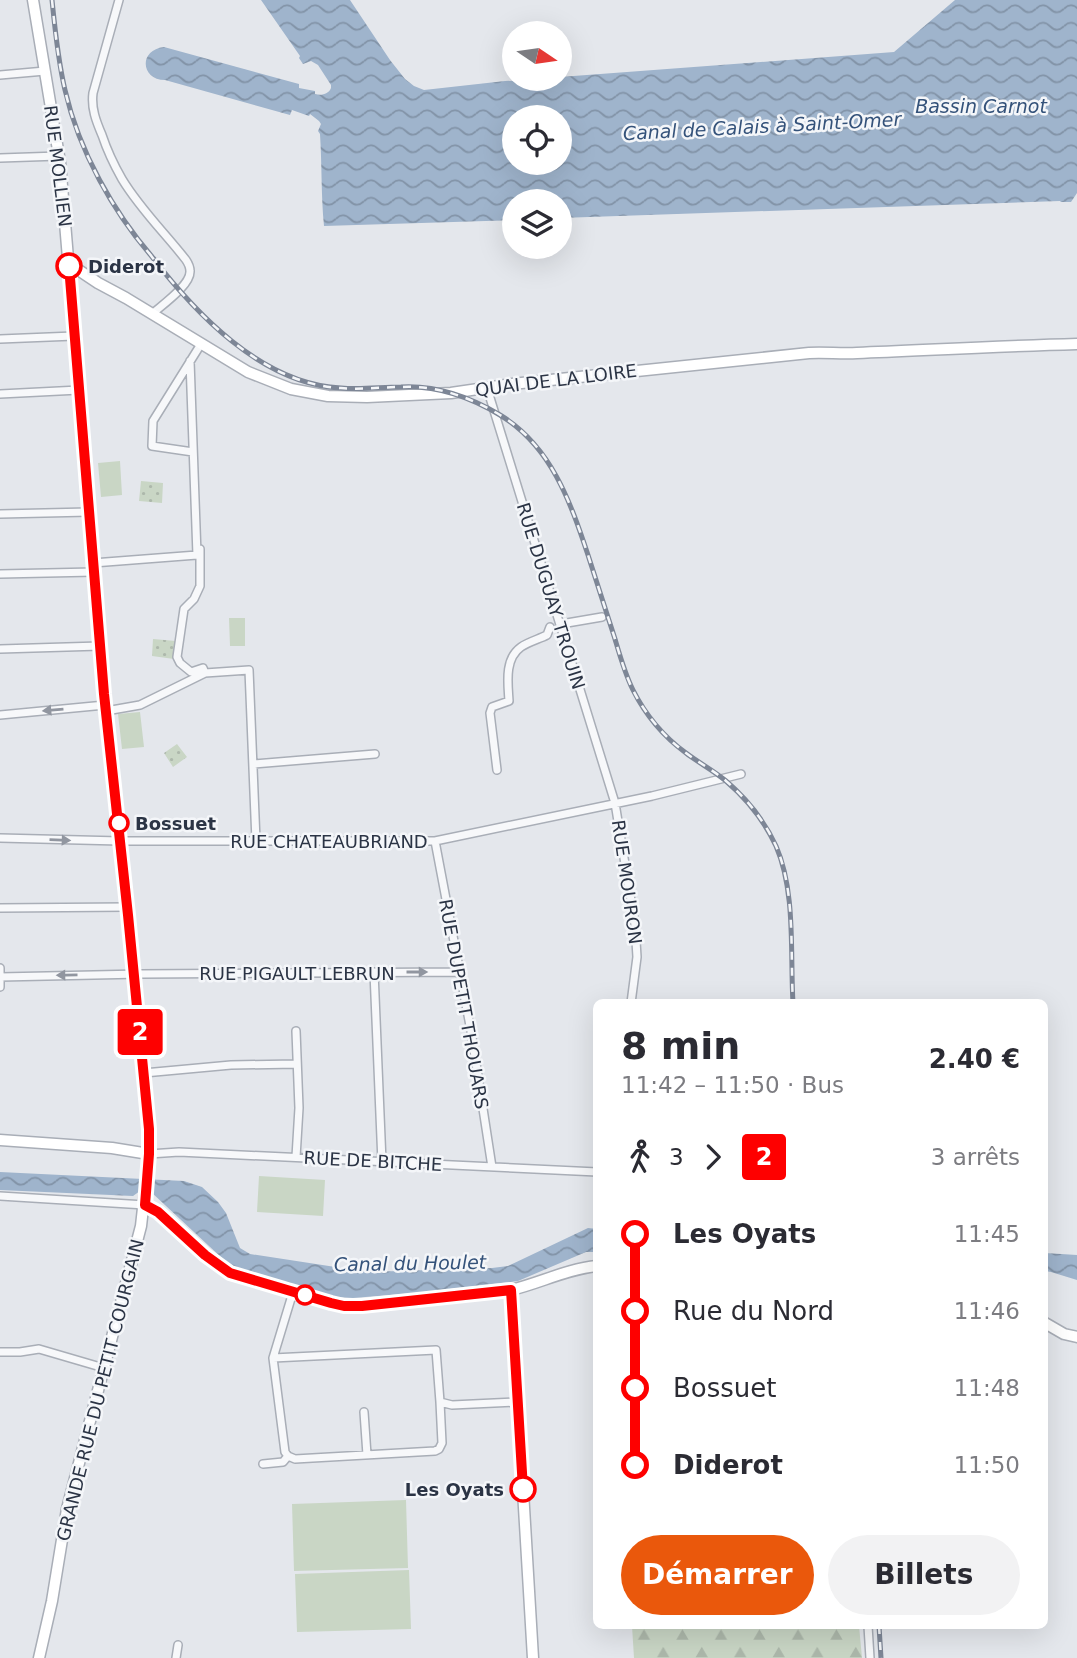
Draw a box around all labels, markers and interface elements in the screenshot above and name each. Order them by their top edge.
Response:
north arrow [502,21,572,91]
map controls [502,21,572,259]
water label: Bassin Carnot [915,95,1048,117]
street label: RUE MOLLIEN [40,104,76,228]
button: locate [502,105,572,175]
water label: Canal de Calais à Saint-Omer [622,108,903,144]
button: layers [502,189,572,259]
marker: Diderot [56,253,82,279]
place label: Diderot [88,256,164,277]
street label: QUAI DE LA LOIRE [474,360,638,400]
street label: RUE DUGUAY TROUIN [513,500,589,692]
one-way arrow [42,705,64,716]
marker: Bossuet [109,813,129,833]
place label: Bossuet [135,813,217,834]
street label: RUE MOURON [608,818,646,946]
street label: RUE CHATEAUBRIAND [230,831,428,852]
one-way arrow [49,834,71,845]
street label: RUE DUPETIT THOUARS [435,897,493,1111]
street label: RUE PIGAULT LEBRUN [199,963,395,984]
one-way arrow [406,966,428,978]
one-way arrow [56,970,78,981]
line badge: 2 [117,1009,163,1055]
text: 2 [132,1018,148,1046]
text: 8 min [621,1024,740,1068]
text: 2.40 € [929,1044,1020,1074]
text: 11:42 – 11:50 · Bus [621,1072,844,1098]
icon: walk [621,1138,659,1176]
icon: forward [694,1138,732,1176]
text: 2 [756,1143,772,1171]
text: 3 [669,1144,684,1170]
text: 3 arrêts [931,1144,1020,1170]
street label: RUE DE BITCHE [303,1147,443,1175]
text: Les Oyats [673,1219,816,1249]
text: 11:45 [954,1221,1020,1247]
street label: GRANDE RUE DU PETIT COURGAIN [52,1237,148,1543]
water label: Canal du Houlet [334,1251,488,1275]
unlabelled marker [295,1285,315,1305]
text: Rue du Nord [673,1296,834,1326]
text: 11:46 [954,1298,1020,1324]
text: Bossuet [673,1373,777,1403]
text: 11:48 [954,1375,1020,1401]
text: Diderot [673,1450,783,1480]
text: 11:50 [954,1452,1020,1478]
marker: Les Oyats [510,1476,536,1502]
place label: Les Oyats [405,1479,504,1500]
button: Démarrer [621,1535,814,1615]
button: Billets [828,1535,1020,1615]

